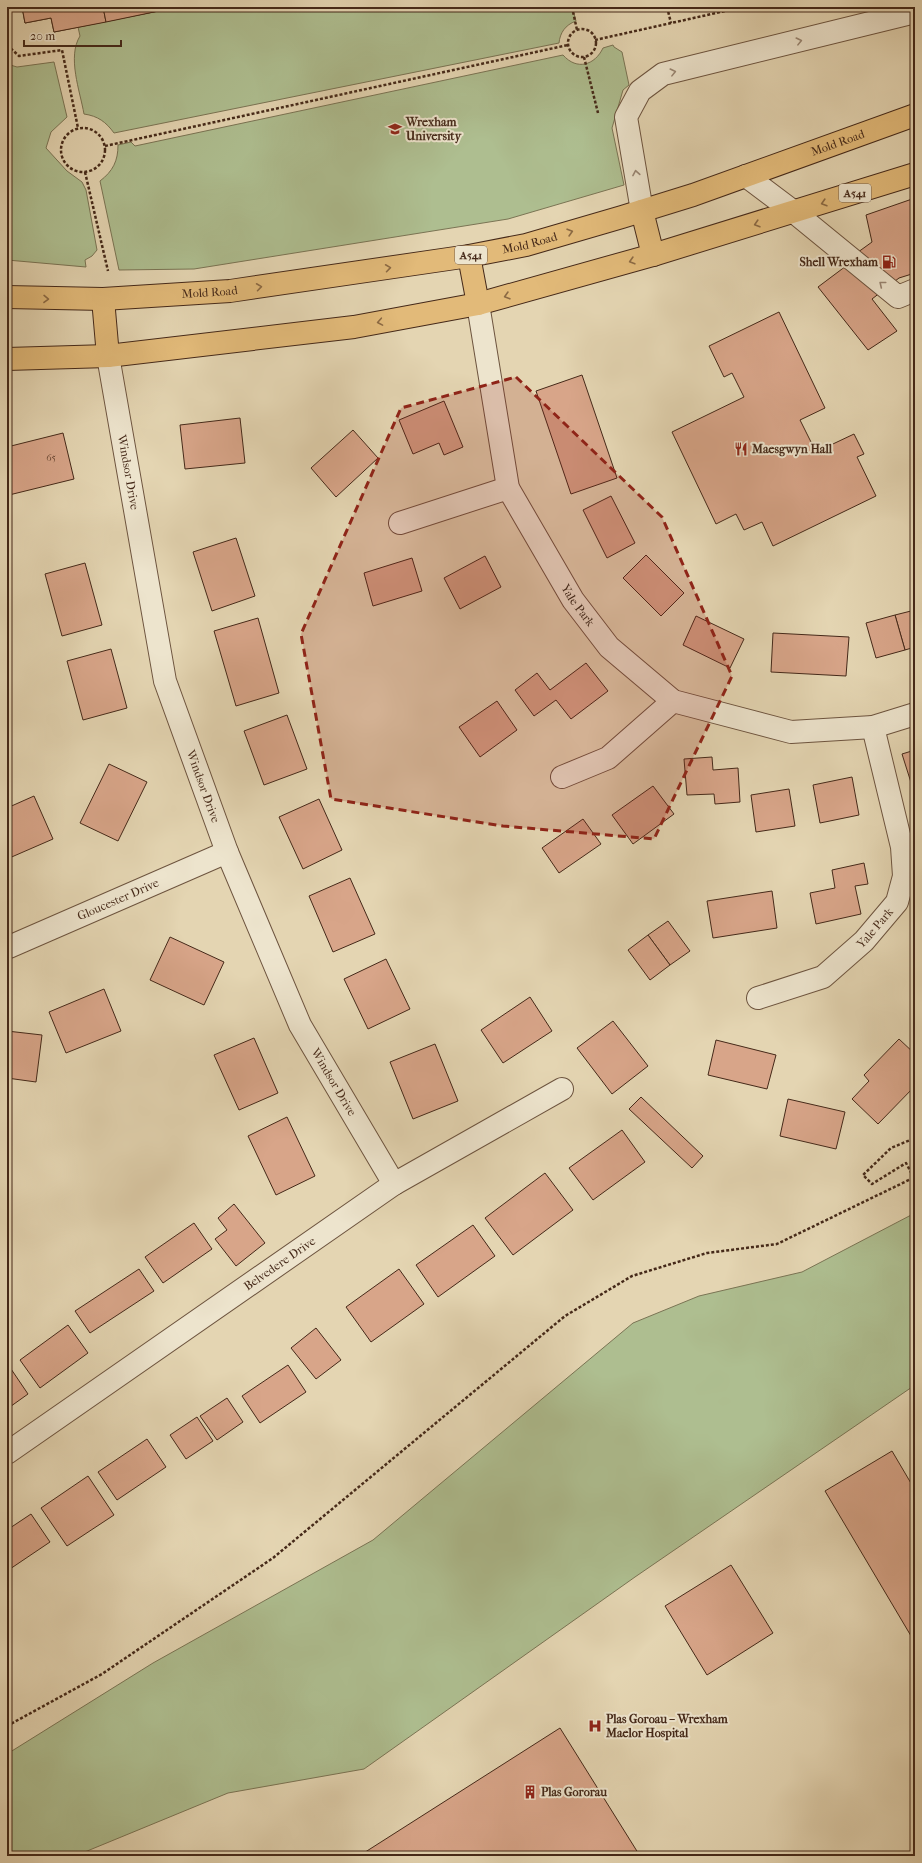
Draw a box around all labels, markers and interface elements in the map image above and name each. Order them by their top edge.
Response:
scale bar [24,22,121,48]
text: 20 m [30,29,55,43]
one-way arrow [796,37,803,45]
one-way arrow [669,68,676,77]
place label: Wrexham University [405,115,462,144]
school or university icon: Wrexham University [387,121,403,137]
street label: Mold Road [809,127,867,159]
one-way arrow [632,170,640,176]
road number: A541 [839,184,871,202]
one-way arrow [821,198,828,207]
one-way arrow [753,219,760,228]
one-way arrow [567,228,574,237]
street label: Mold Road [501,229,559,256]
road number: A541 [455,246,487,264]
fuel station icon: Shell Wrexham [881,254,897,270]
place label: Shell Wrexham [800,255,879,269]
one-way arrow [629,256,636,265]
one-way arrow [385,264,391,273]
one-way arrow [879,281,887,288]
street label: Mold Road [181,283,239,301]
one-way arrow [256,283,262,292]
one-way arrow [504,291,511,300]
one-way arrow [43,294,49,303]
one-way arrow [377,317,383,326]
street label: Windsor Drive [115,432,142,511]
restaurant icon: Maesgwyn Hall [733,441,749,457]
place label: Maesgwyn Hall [751,442,833,457]
house number: 65 [46,452,56,464]
street label: Yale Park [558,581,598,630]
street label: Windsor Drive [183,747,223,825]
street label: Gloucester Drive [75,876,161,923]
street label: Yale Park [853,904,897,952]
street label: Windsor Drive [308,1045,359,1119]
street label: Belvedere Drive [241,1234,318,1293]
place label: Plas Goroau – Wrexham Maelor Hospital [605,1712,729,1741]
hospital icon: Plas Goroau – Wrexham Maelor Hospital [587,1718,603,1734]
building icon: Plas Gororau [522,1784,538,1800]
place label: Plas Gororau [541,1785,607,1799]

